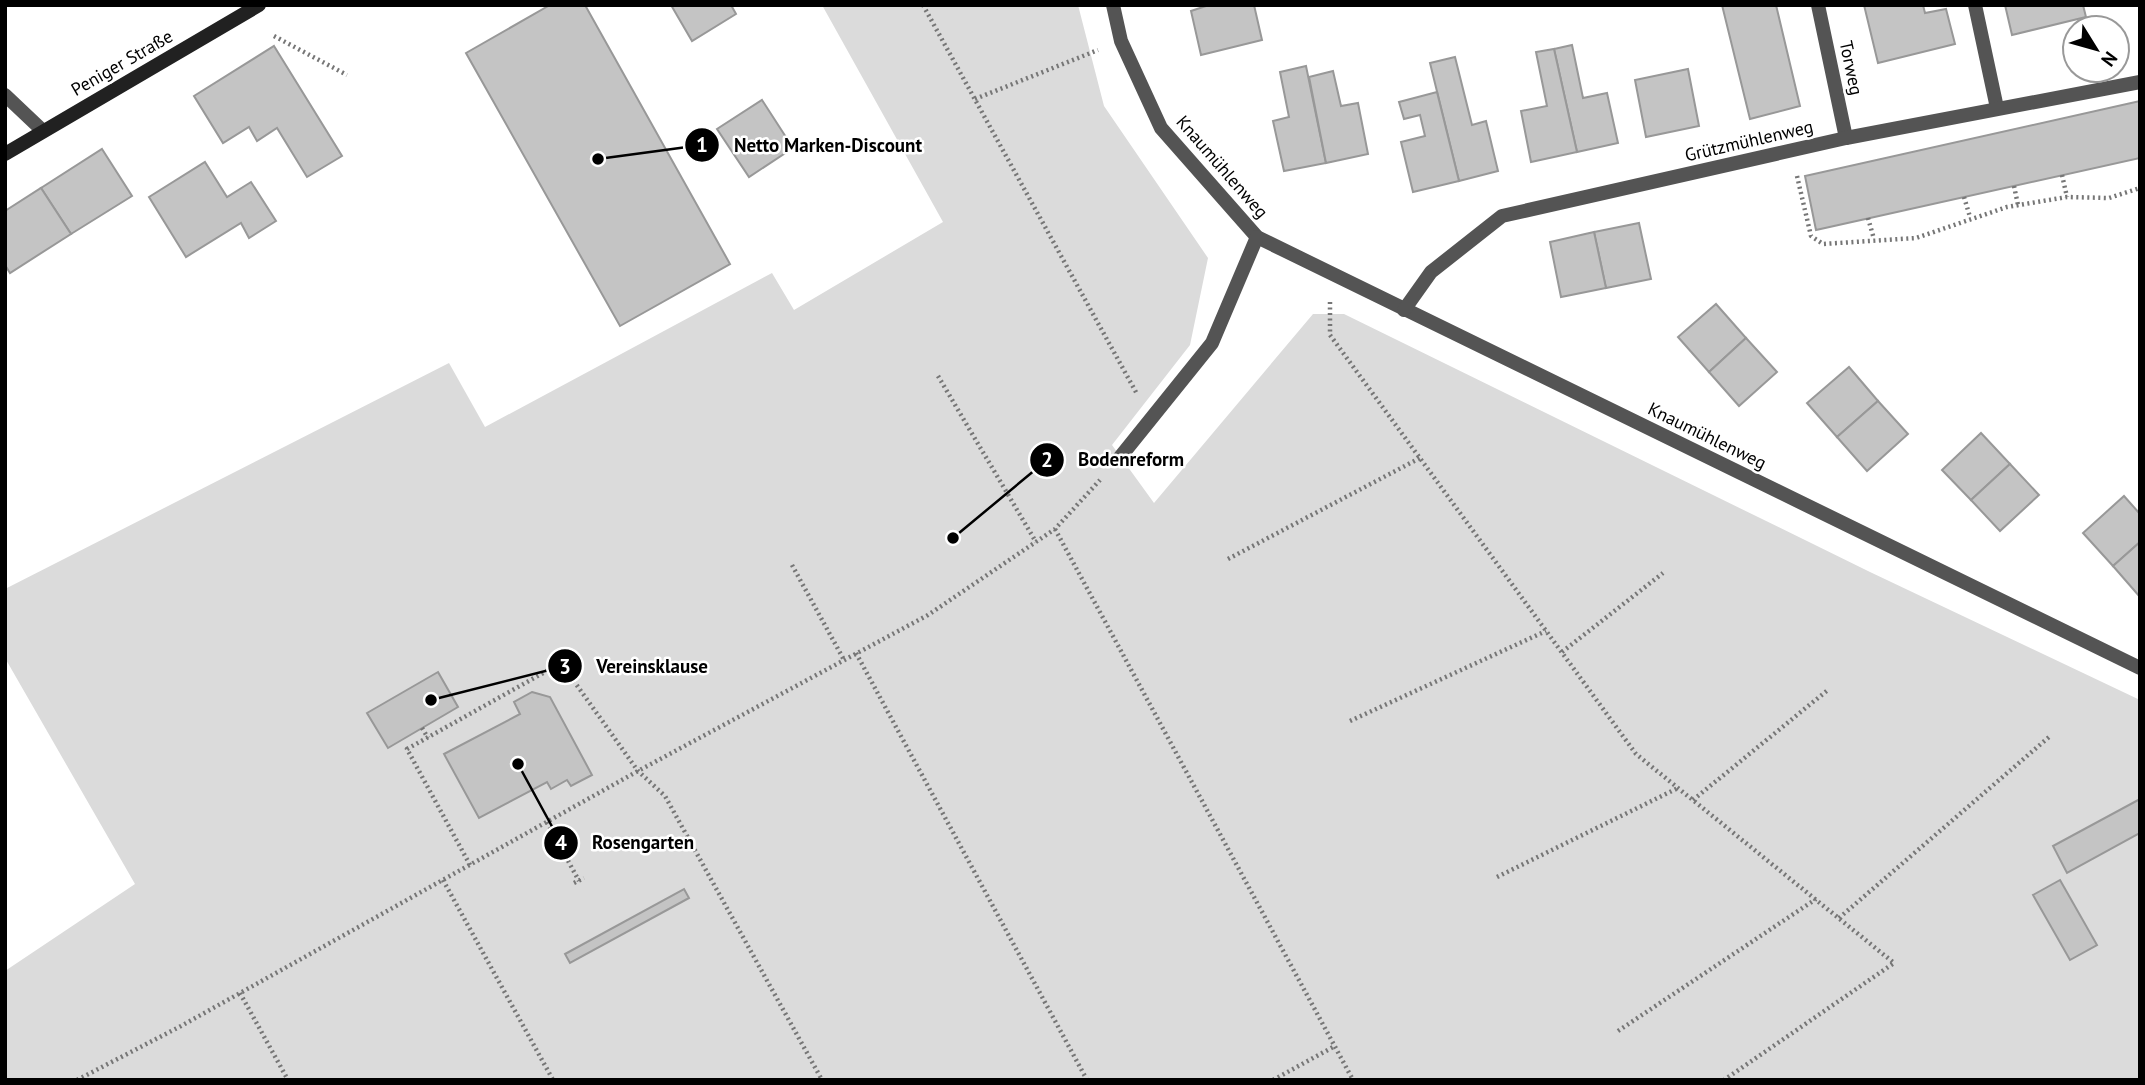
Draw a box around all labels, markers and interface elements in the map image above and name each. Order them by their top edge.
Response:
north arrow [2061,14,2131,84]
street label: Peniger Straße [67,24,177,101]
street label: Torweg [1835,39,1868,97]
text: N [2096,47,2123,71]
street label: Knaumühlenweg [1171,110,1273,223]
street label: Grützmühlenweg [1682,115,1815,166]
callout: Netto Marken-Discount [685,125,936,165]
text: 1 [696,131,708,158]
text: Netto Marken-Discount [734,133,922,157]
street label: Knaumühlenweg [1644,397,1770,474]
callout: Bodenreform [1029,440,1198,480]
text: 2 [1041,446,1053,473]
text: Bodenreform [1078,447,1184,471]
callout: Vereinsklause [547,646,722,686]
text: 3 [559,653,571,680]
text: Vereinsklause [595,654,708,678]
callout: Rosengarten [543,823,708,863]
text: 4 [555,829,567,856]
text: Rosengarten [592,830,694,854]

